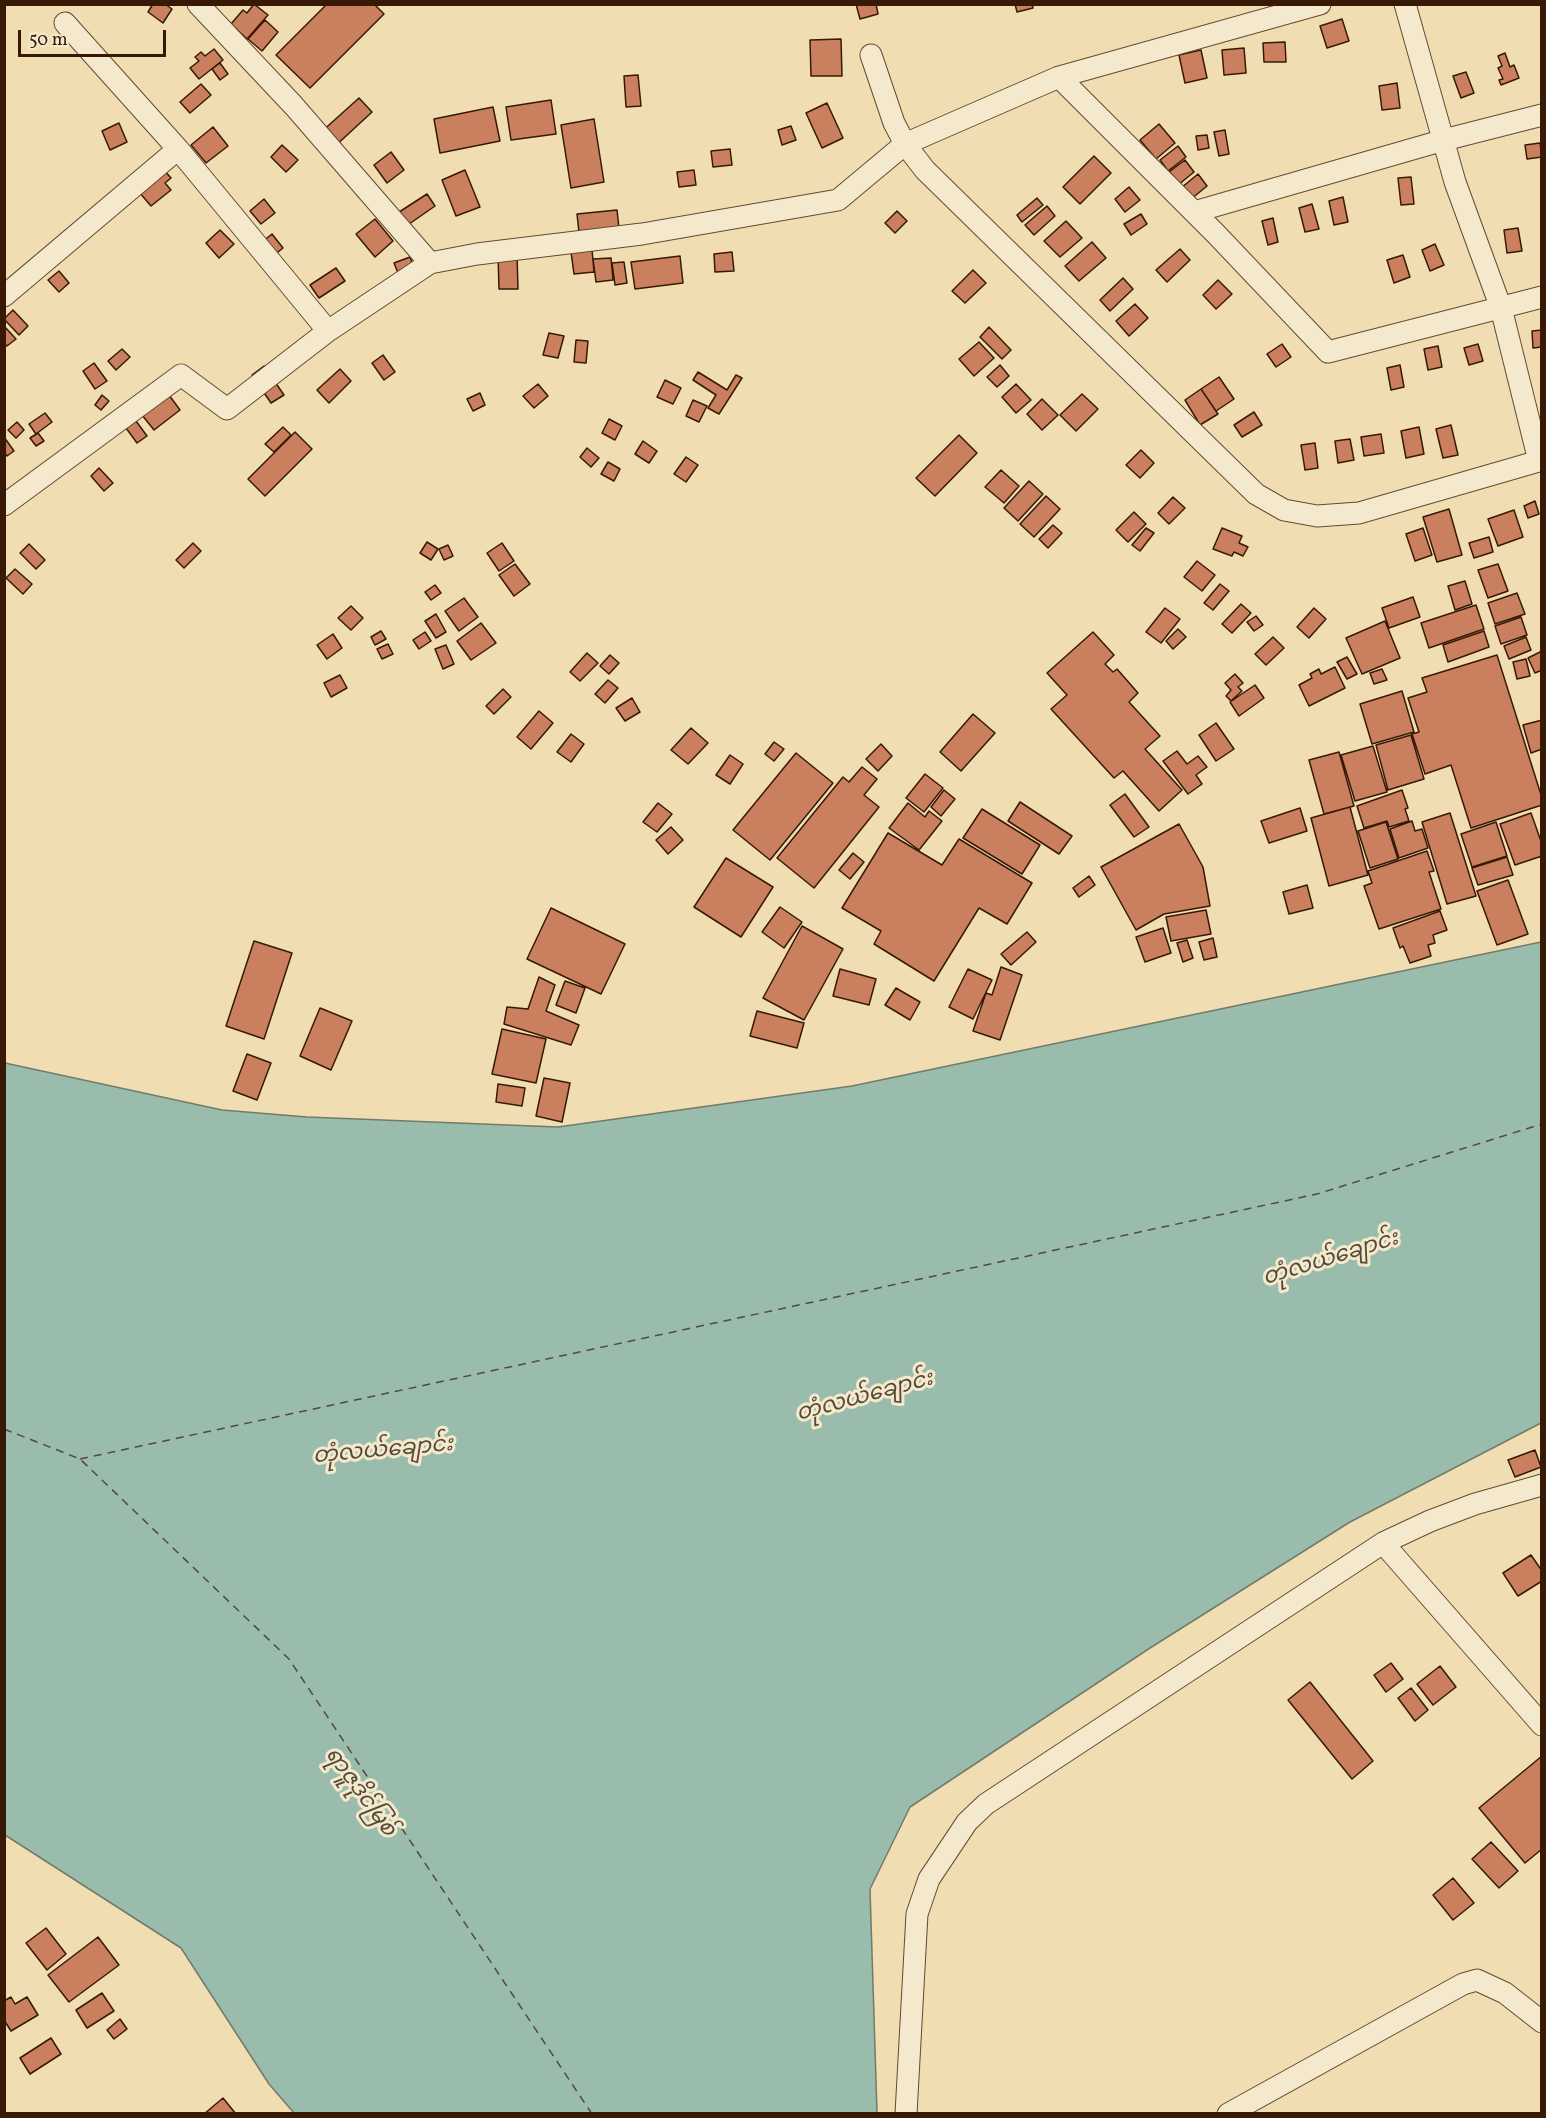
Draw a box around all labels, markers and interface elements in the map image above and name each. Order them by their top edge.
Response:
scale bar [21,18,170,56]
text: 50 m [29,28,68,53]
water label: တုံလယ်ချောင်း [1260,1227,1402,1293]
water label: တုံလယ်ချောင်း [794,1367,936,1429]
water label: တုံလယ်ချောင်း [312,1433,454,1471]
water label: ရာဇူဒိုင်မြစ် [318,1743,400,1843]

